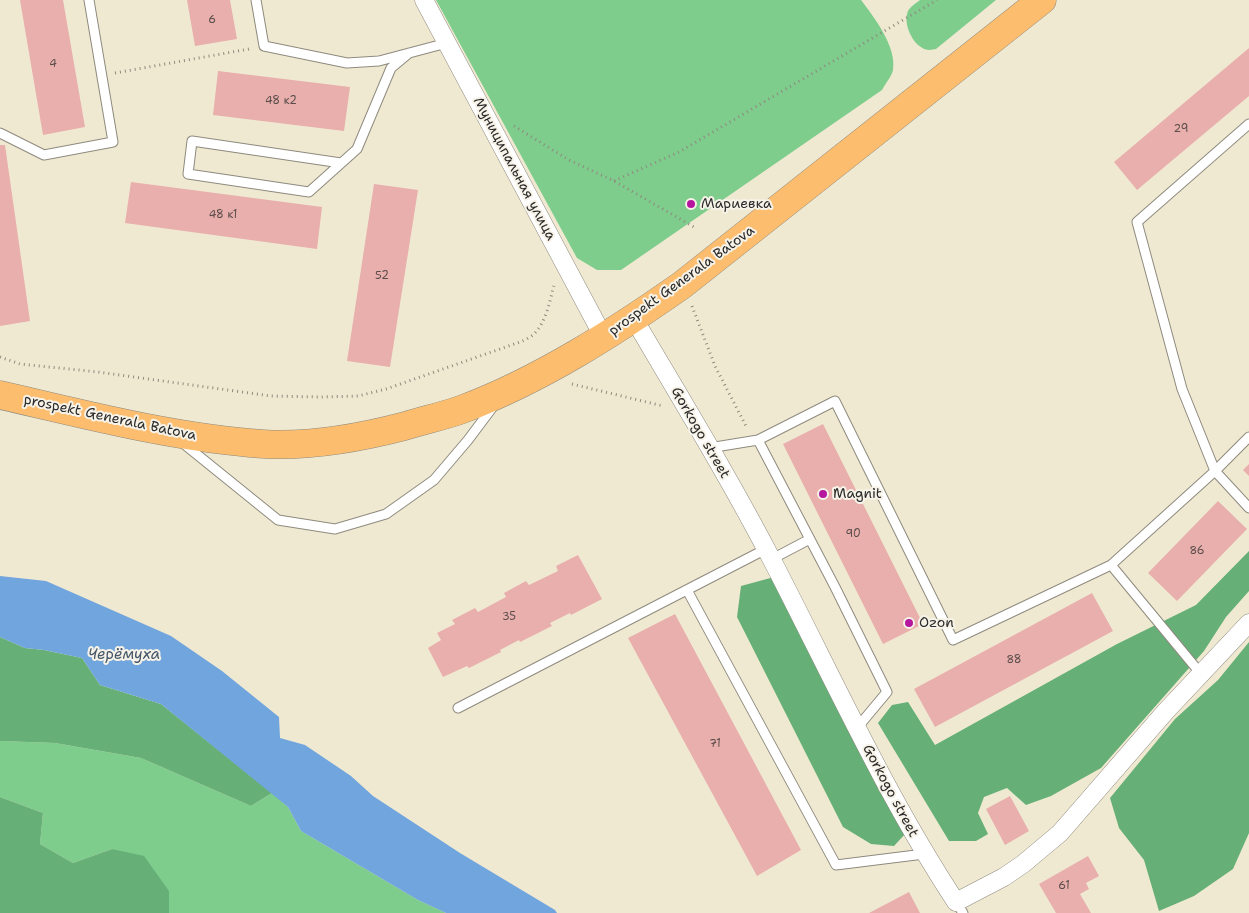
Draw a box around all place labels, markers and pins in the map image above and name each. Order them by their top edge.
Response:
place label: Мариевка [701,196,772,212]
marker: Мариевка [685,198,697,210]
place label: Magnit [833,486,882,502]
marker: Magnit [817,488,829,500]
place label: Ozon [919,615,954,631]
marker: Ozon [903,617,915,629]

